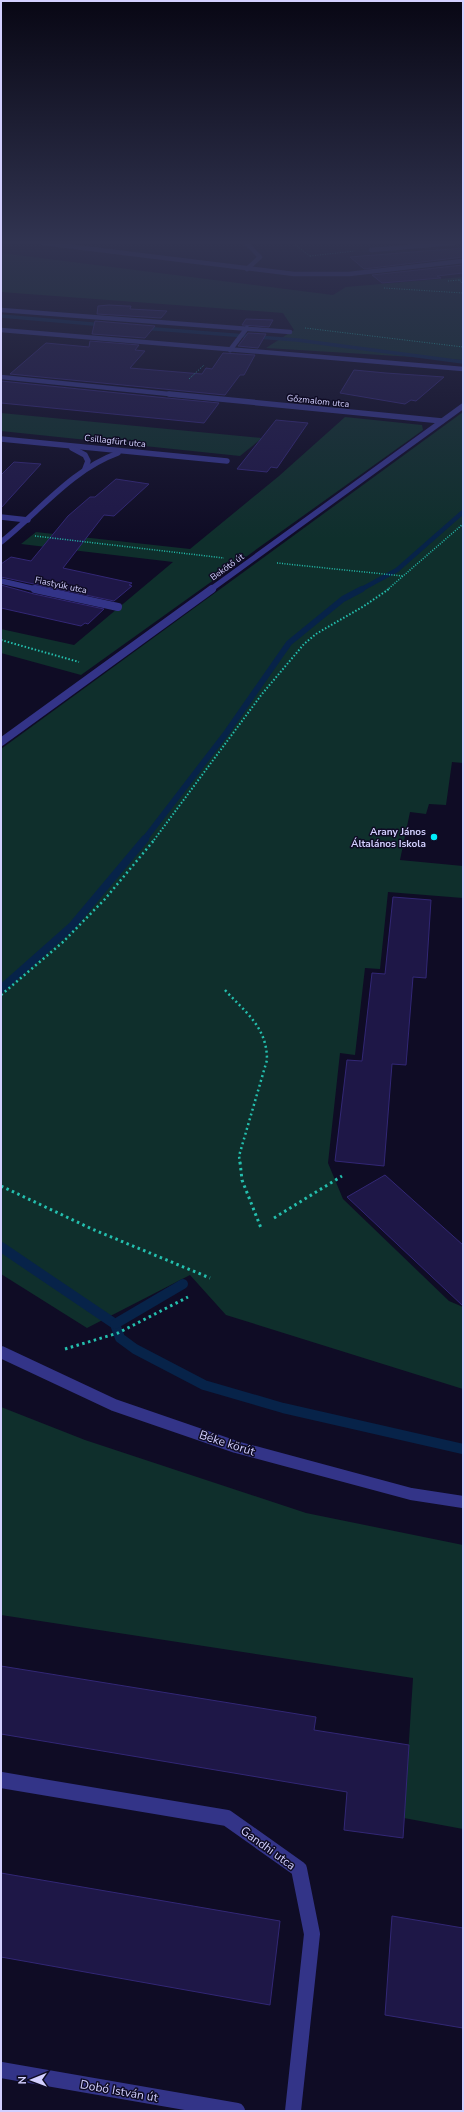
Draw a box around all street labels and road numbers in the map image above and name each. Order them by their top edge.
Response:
street label: Gőzmalom utca [286,392,350,410]
street label: Csillagfürt utca [84,432,147,450]
street label: Bekötő út [208,550,247,583]
street label: Fiastyúk utca [34,574,88,596]
street label: Béke körút [197,1426,258,1460]
street label: Gandhi utca [237,1823,299,1873]
street label: Dobó István út [79,2076,160,2106]

